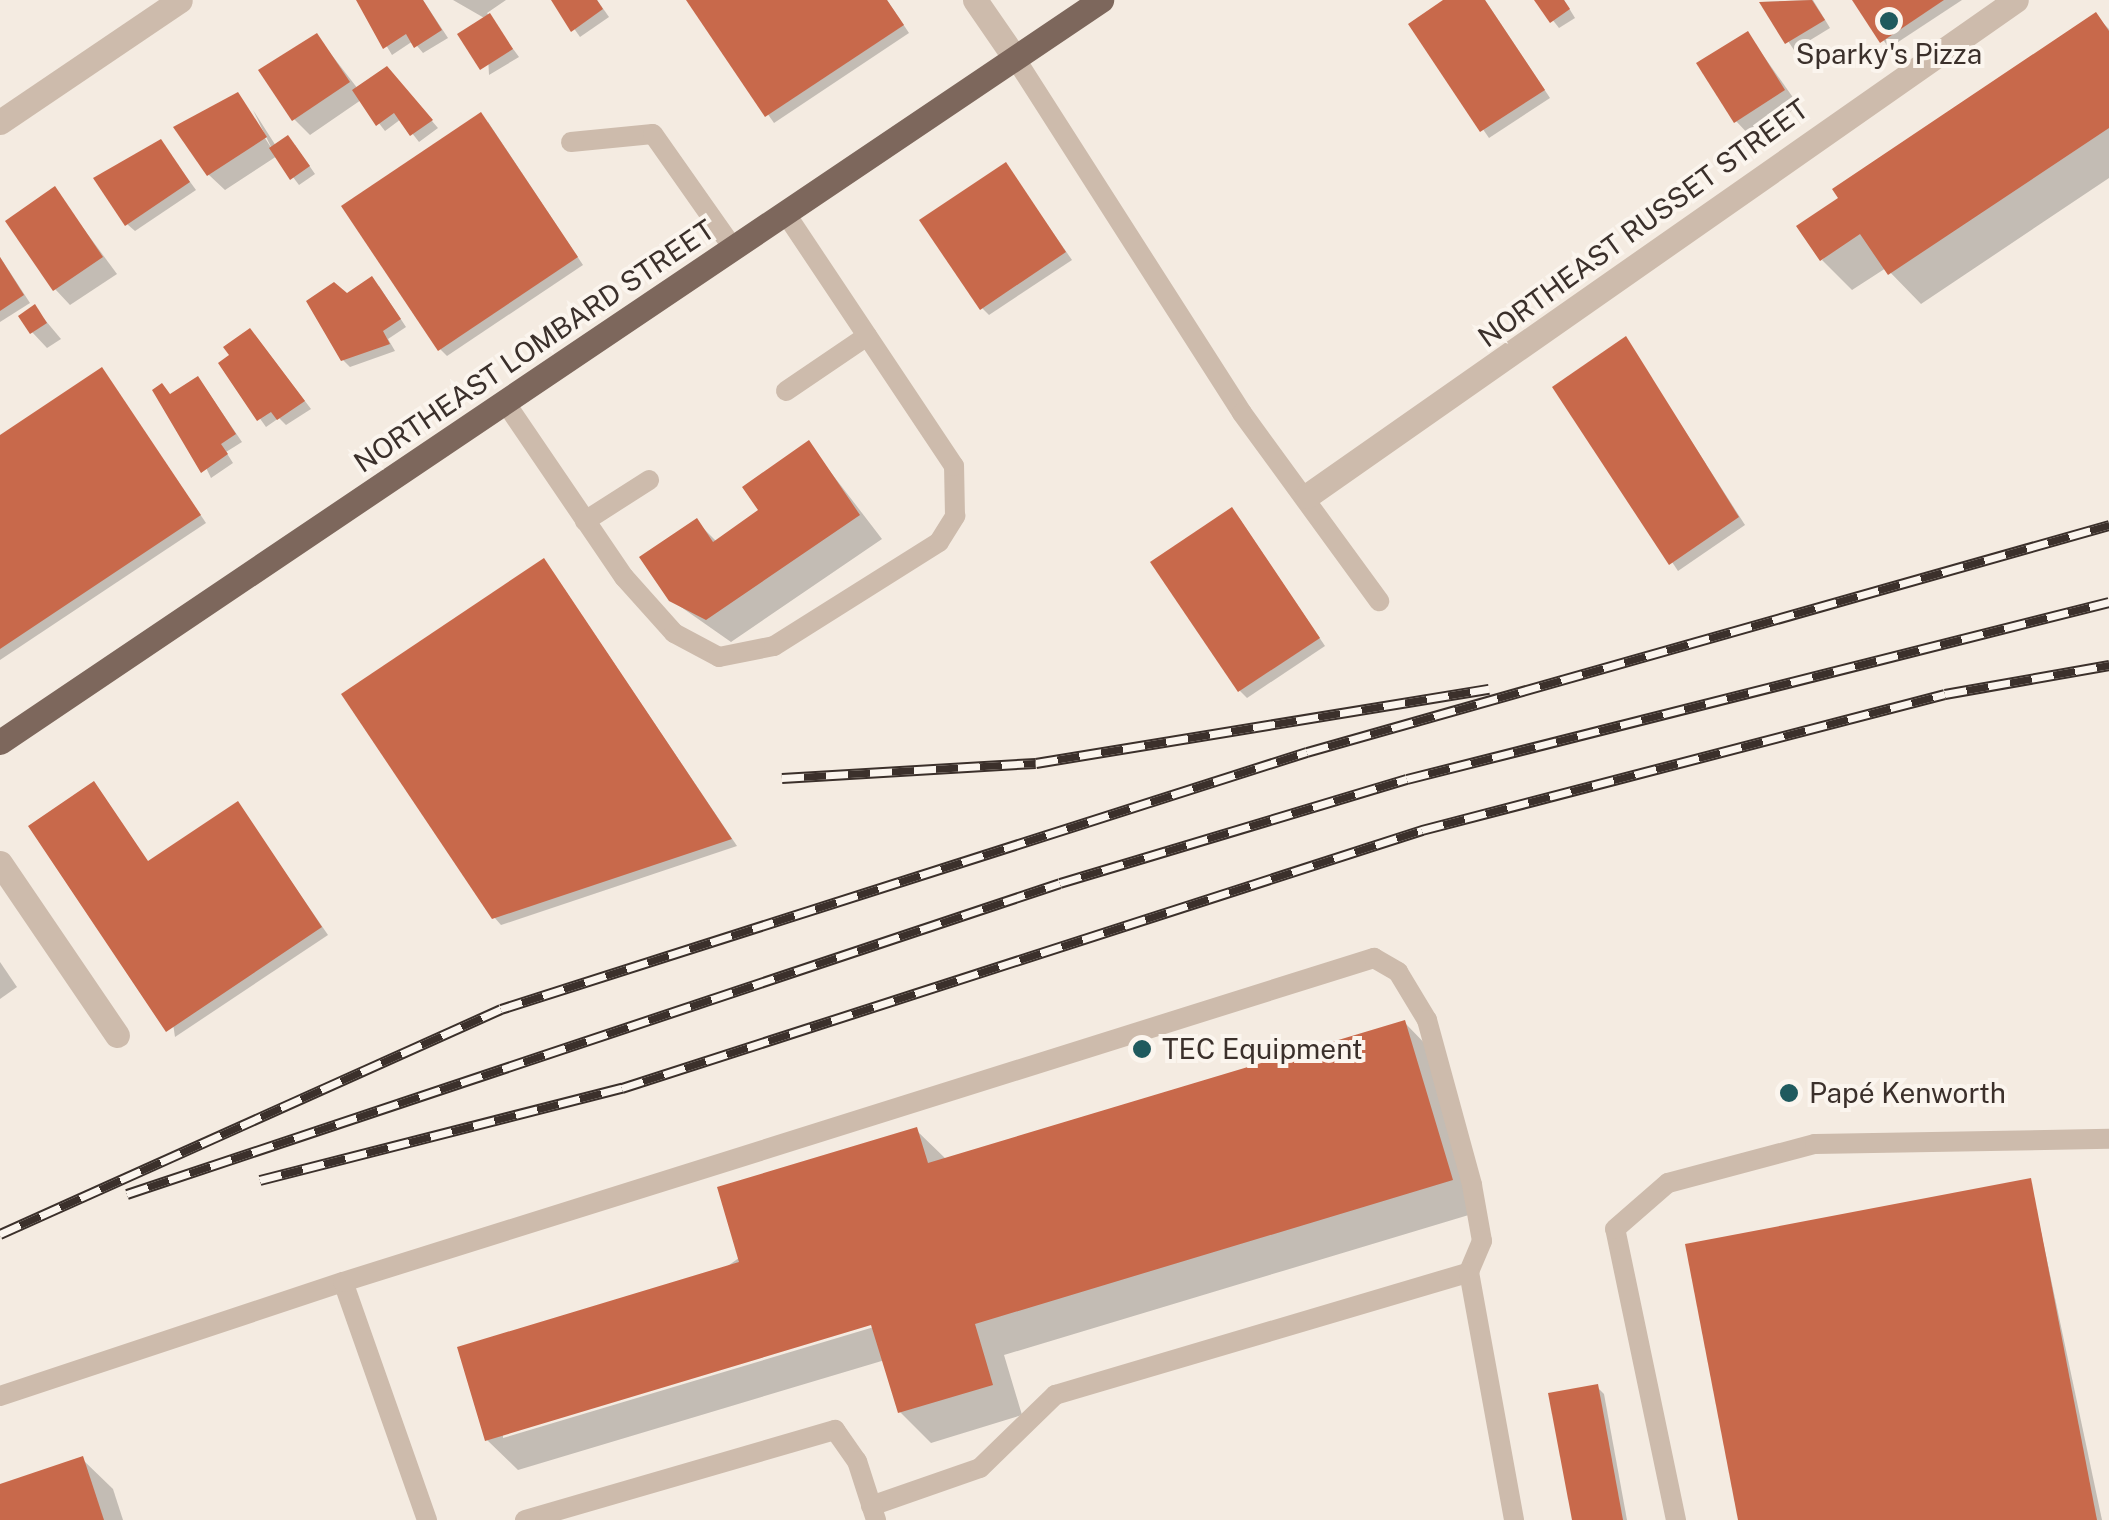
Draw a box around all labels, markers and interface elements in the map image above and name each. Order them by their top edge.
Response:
marker: Sparky's Pizza [1878,10,1900,32]
place label: Sparky's Pizza [1796,37,1982,71]
street label: NORTHEAST RUSSET STREET [1471,92,1815,354]
street label: NORTHEAST LOMBARD STREET [347,213,721,479]
place label: TEC Equipment [1162,1032,1363,1066]
marker: TEC Equipment [1131,1038,1153,1060]
place label: Papé Kenworth [1809,1076,2006,1110]
marker: Papé Kenworth [1778,1082,1800,1104]

